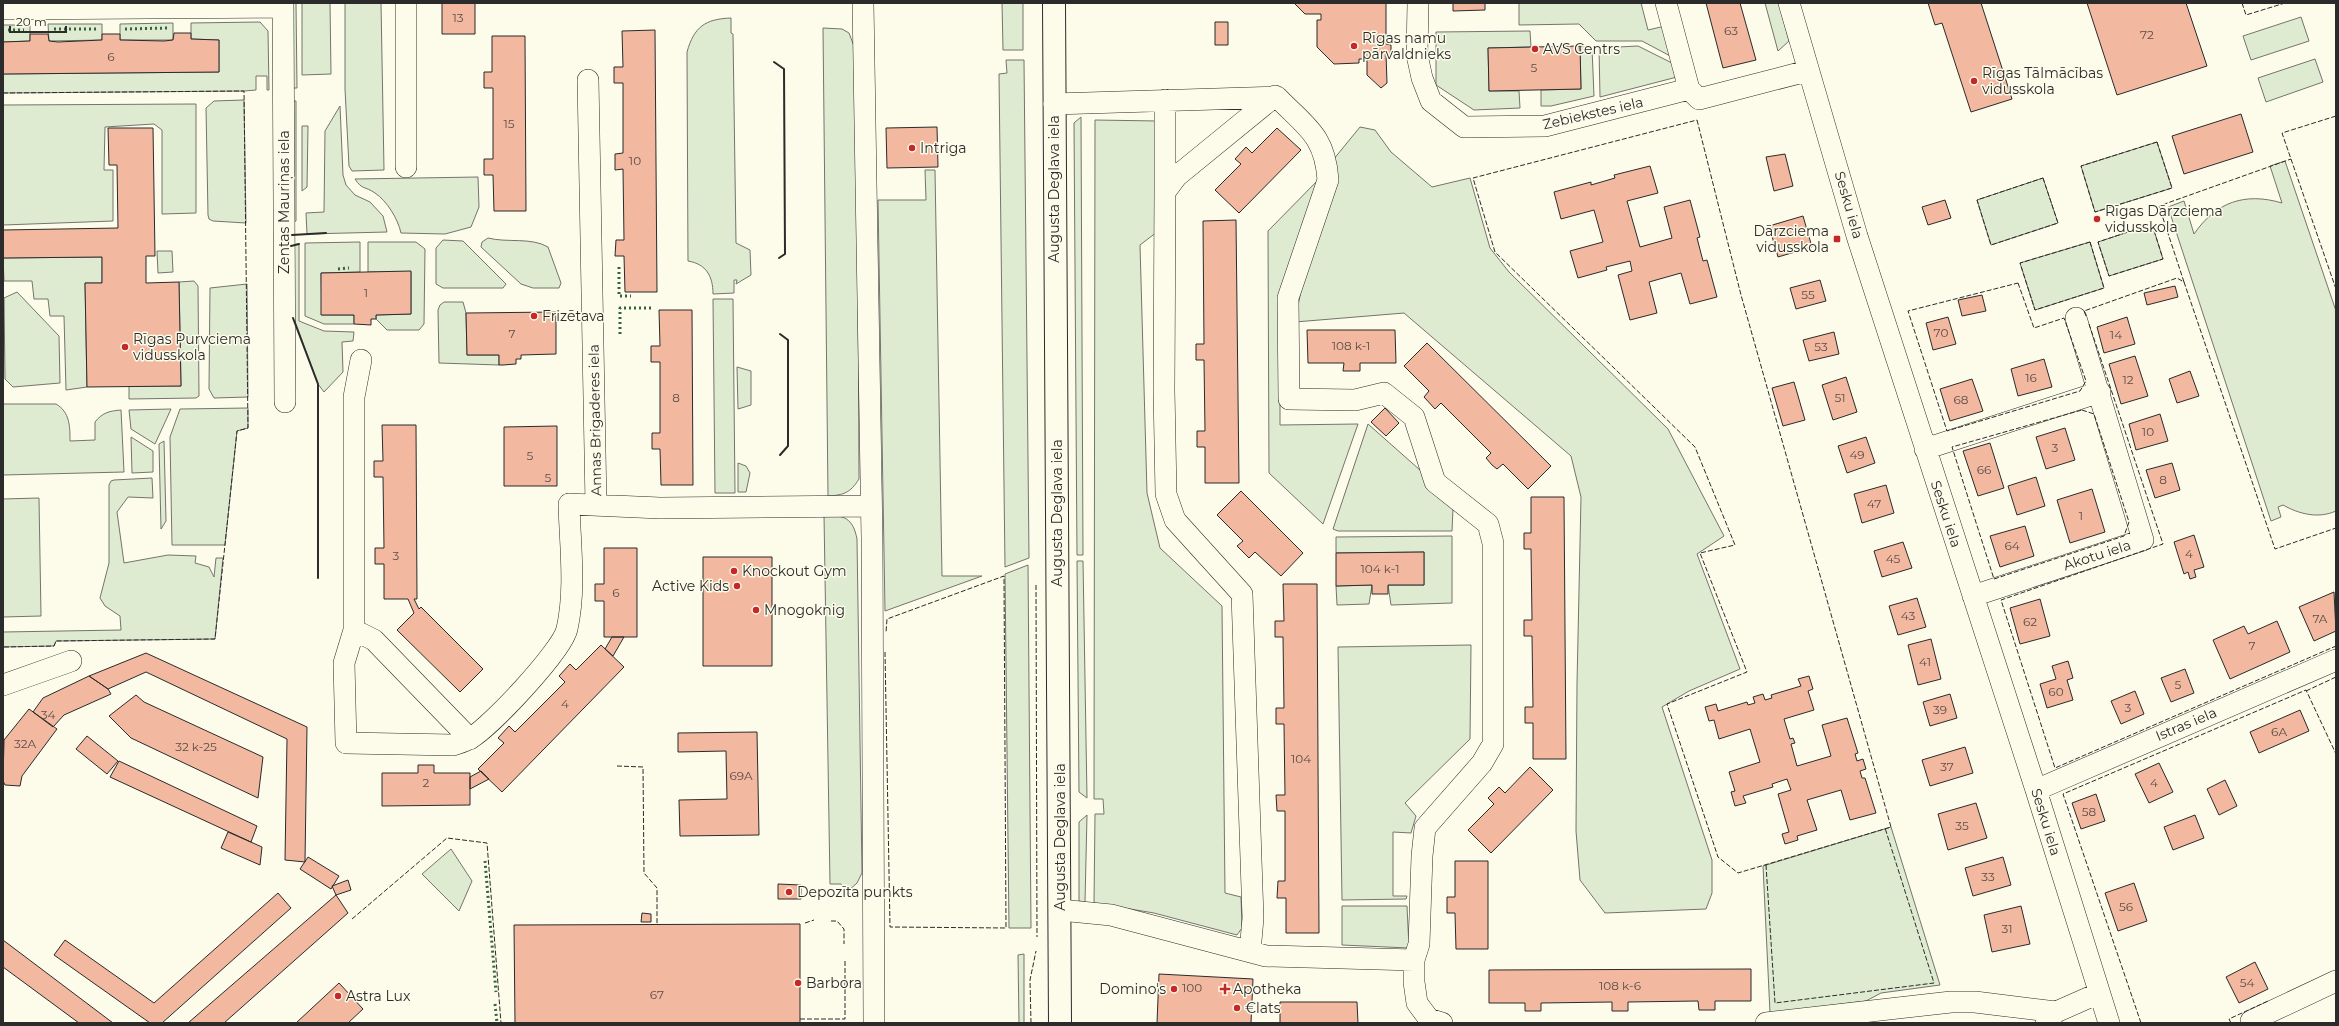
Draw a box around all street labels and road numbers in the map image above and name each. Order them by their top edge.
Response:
street label: Zebiekstes iela [1541,93,1645,133]
street label: Augusta Deglava iela [1045,115,1063,263]
street label: Zentas Mauriņas iela [275,130,294,274]
street label: Sesku iela [1831,169,1867,241]
street label: Annas Brigaderes iela [585,344,605,496]
street label: Augusta Deglava iela [1048,439,1066,587]
street label: Sesku iela [1927,478,1965,550]
street label: Akotu iela [2061,536,2133,574]
street label: Istras iela [2153,703,2219,745]
street label: Augusta Deglava iela [1051,763,1069,911]
street label: Sesku iela [2027,786,2065,858]

